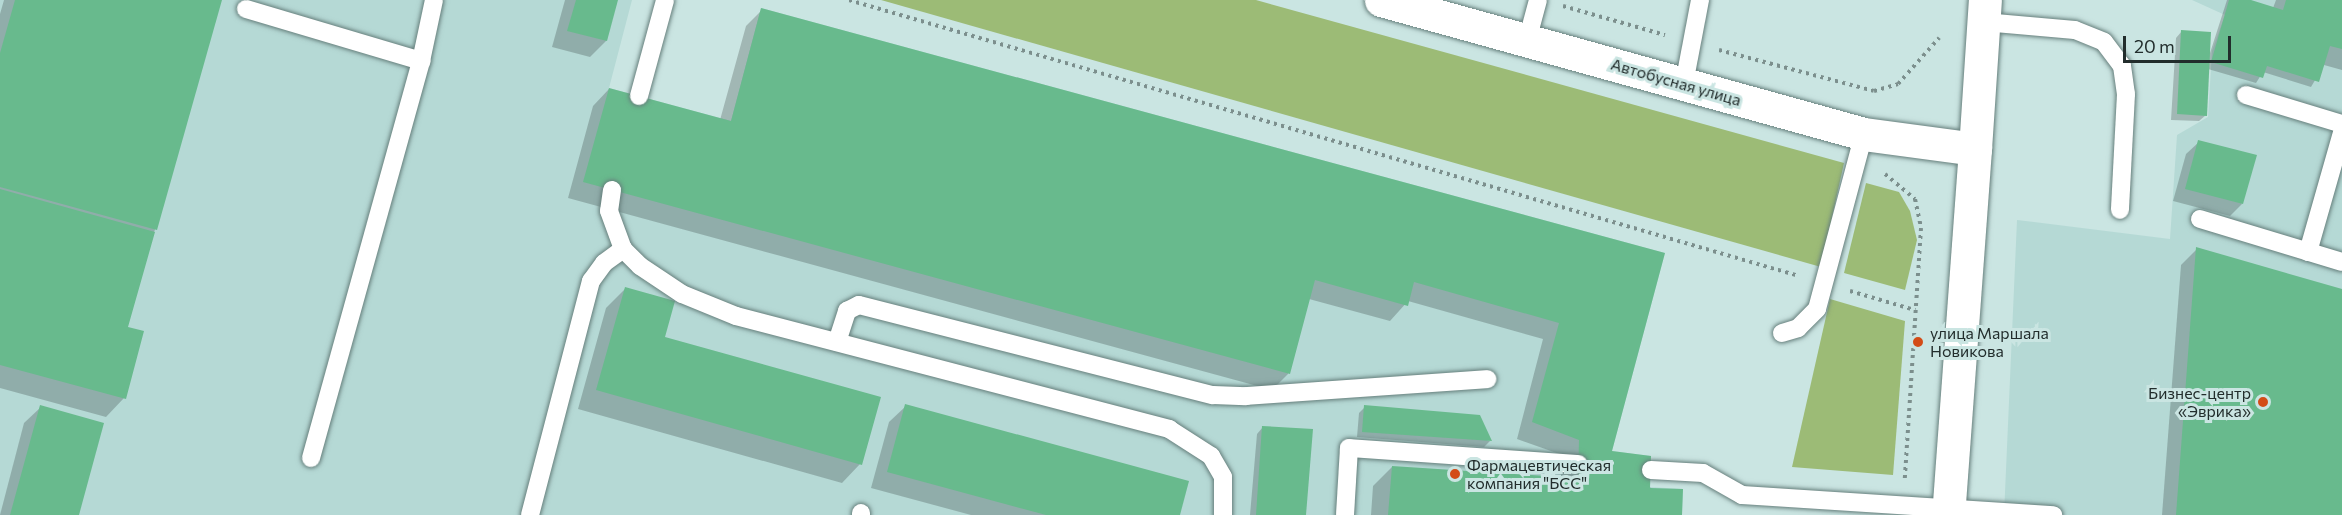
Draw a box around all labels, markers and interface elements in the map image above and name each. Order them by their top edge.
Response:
scale bar [2126,24,2234,62]
text: 20 m [2134,35,2175,57]
street label: Автобусная улица [1609,54,1743,110]
place label: улица Маршала Новикова [1930,323,2049,361]
marker: улица Маршала Новикова [1911,335,1925,349]
place label: Бизнес-центр «Эврика» [2148,383,2251,421]
marker: Бизнес-центр «Эврика» [2256,395,2270,409]
place label: Фармацевтическая компания "БСС" [1467,455,1611,493]
marker: Фармацевтическая компания "БСС" [1448,467,1462,481]

